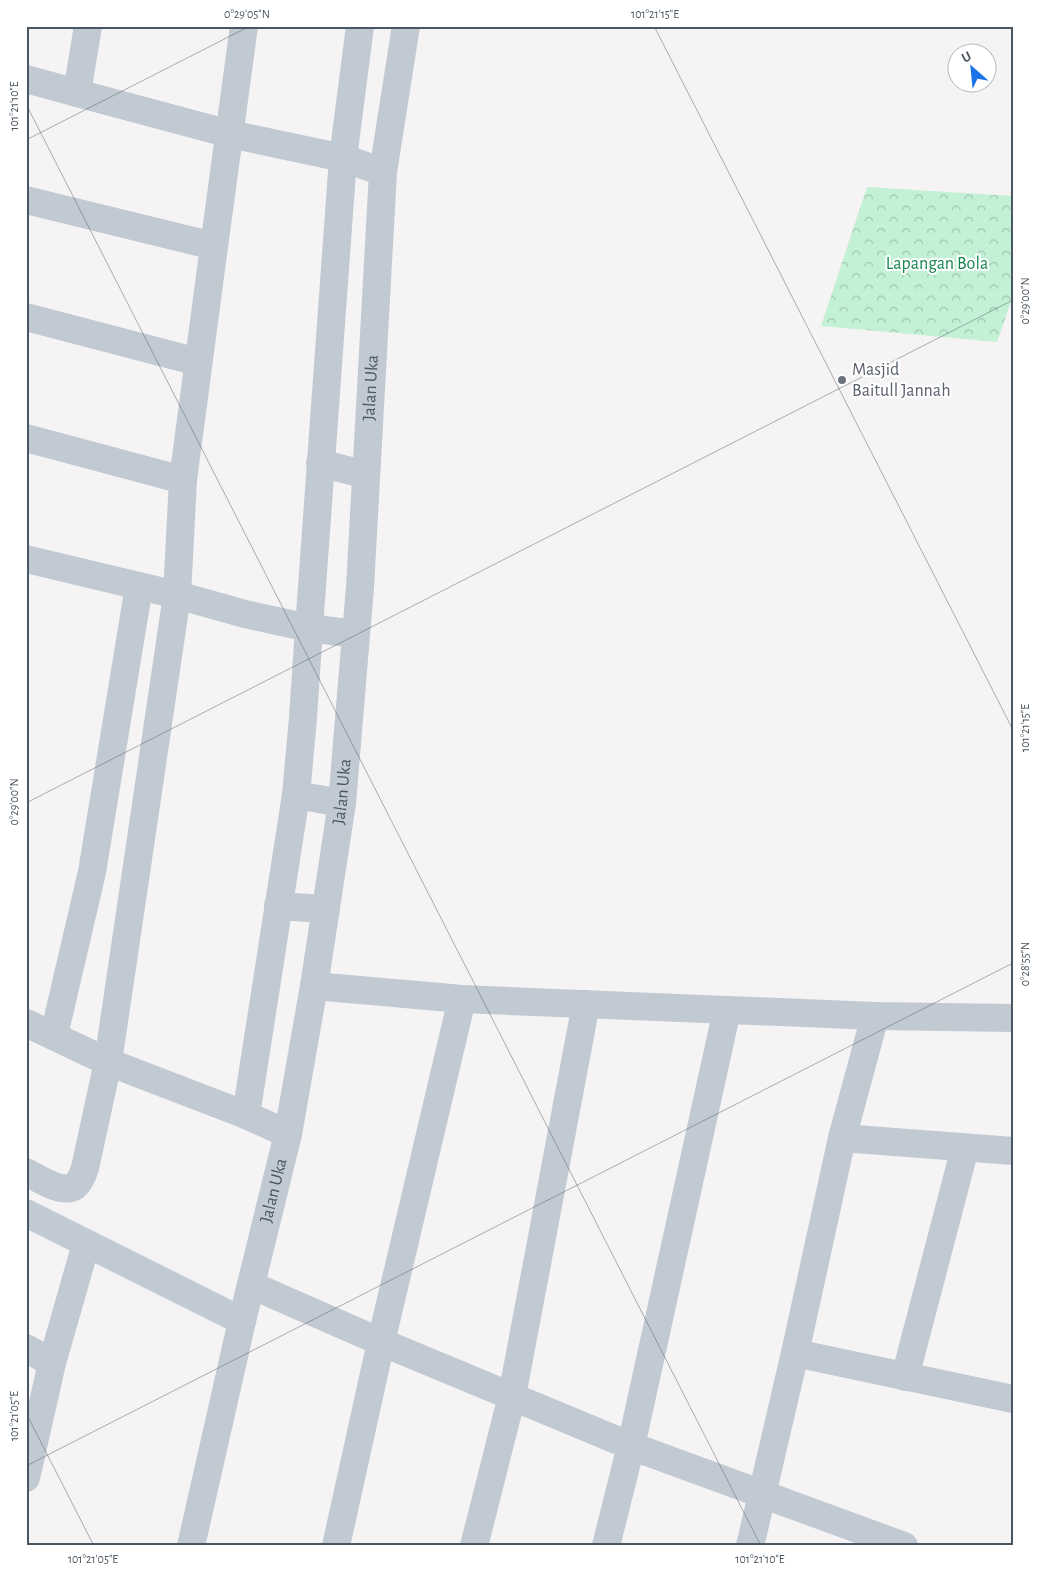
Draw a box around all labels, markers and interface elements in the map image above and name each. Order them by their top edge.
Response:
text: 0°29'05"N [224,8,270,20]
text: 101°21'15"E [631,8,679,20]
north arrow [946,42,996,92]
text: U [959,49,974,66]
text: 101°21'10"E [8,81,20,131]
park label: Lapangan Bola [886,255,988,273]
text: 0°29'00"N [1019,277,1031,325]
street label: Jalan Uka [360,354,382,421]
place label: Masjid Baitull Jannah [852,361,951,400]
marker: Masjid Baitull Jannah [836,374,848,386]
text: 101°21'15"E [1019,704,1031,752]
street label: Jalan Uka [330,758,355,826]
text: 0°29'00"N [8,778,20,826]
text: 0°28'55"N [1019,942,1031,986]
street label: Jalan Uka [257,1156,291,1225]
text: 101°21'05"E [8,1391,20,1441]
text: 101°21'05"E [68,1553,118,1565]
text: 101°21'10"E [735,1553,785,1565]

